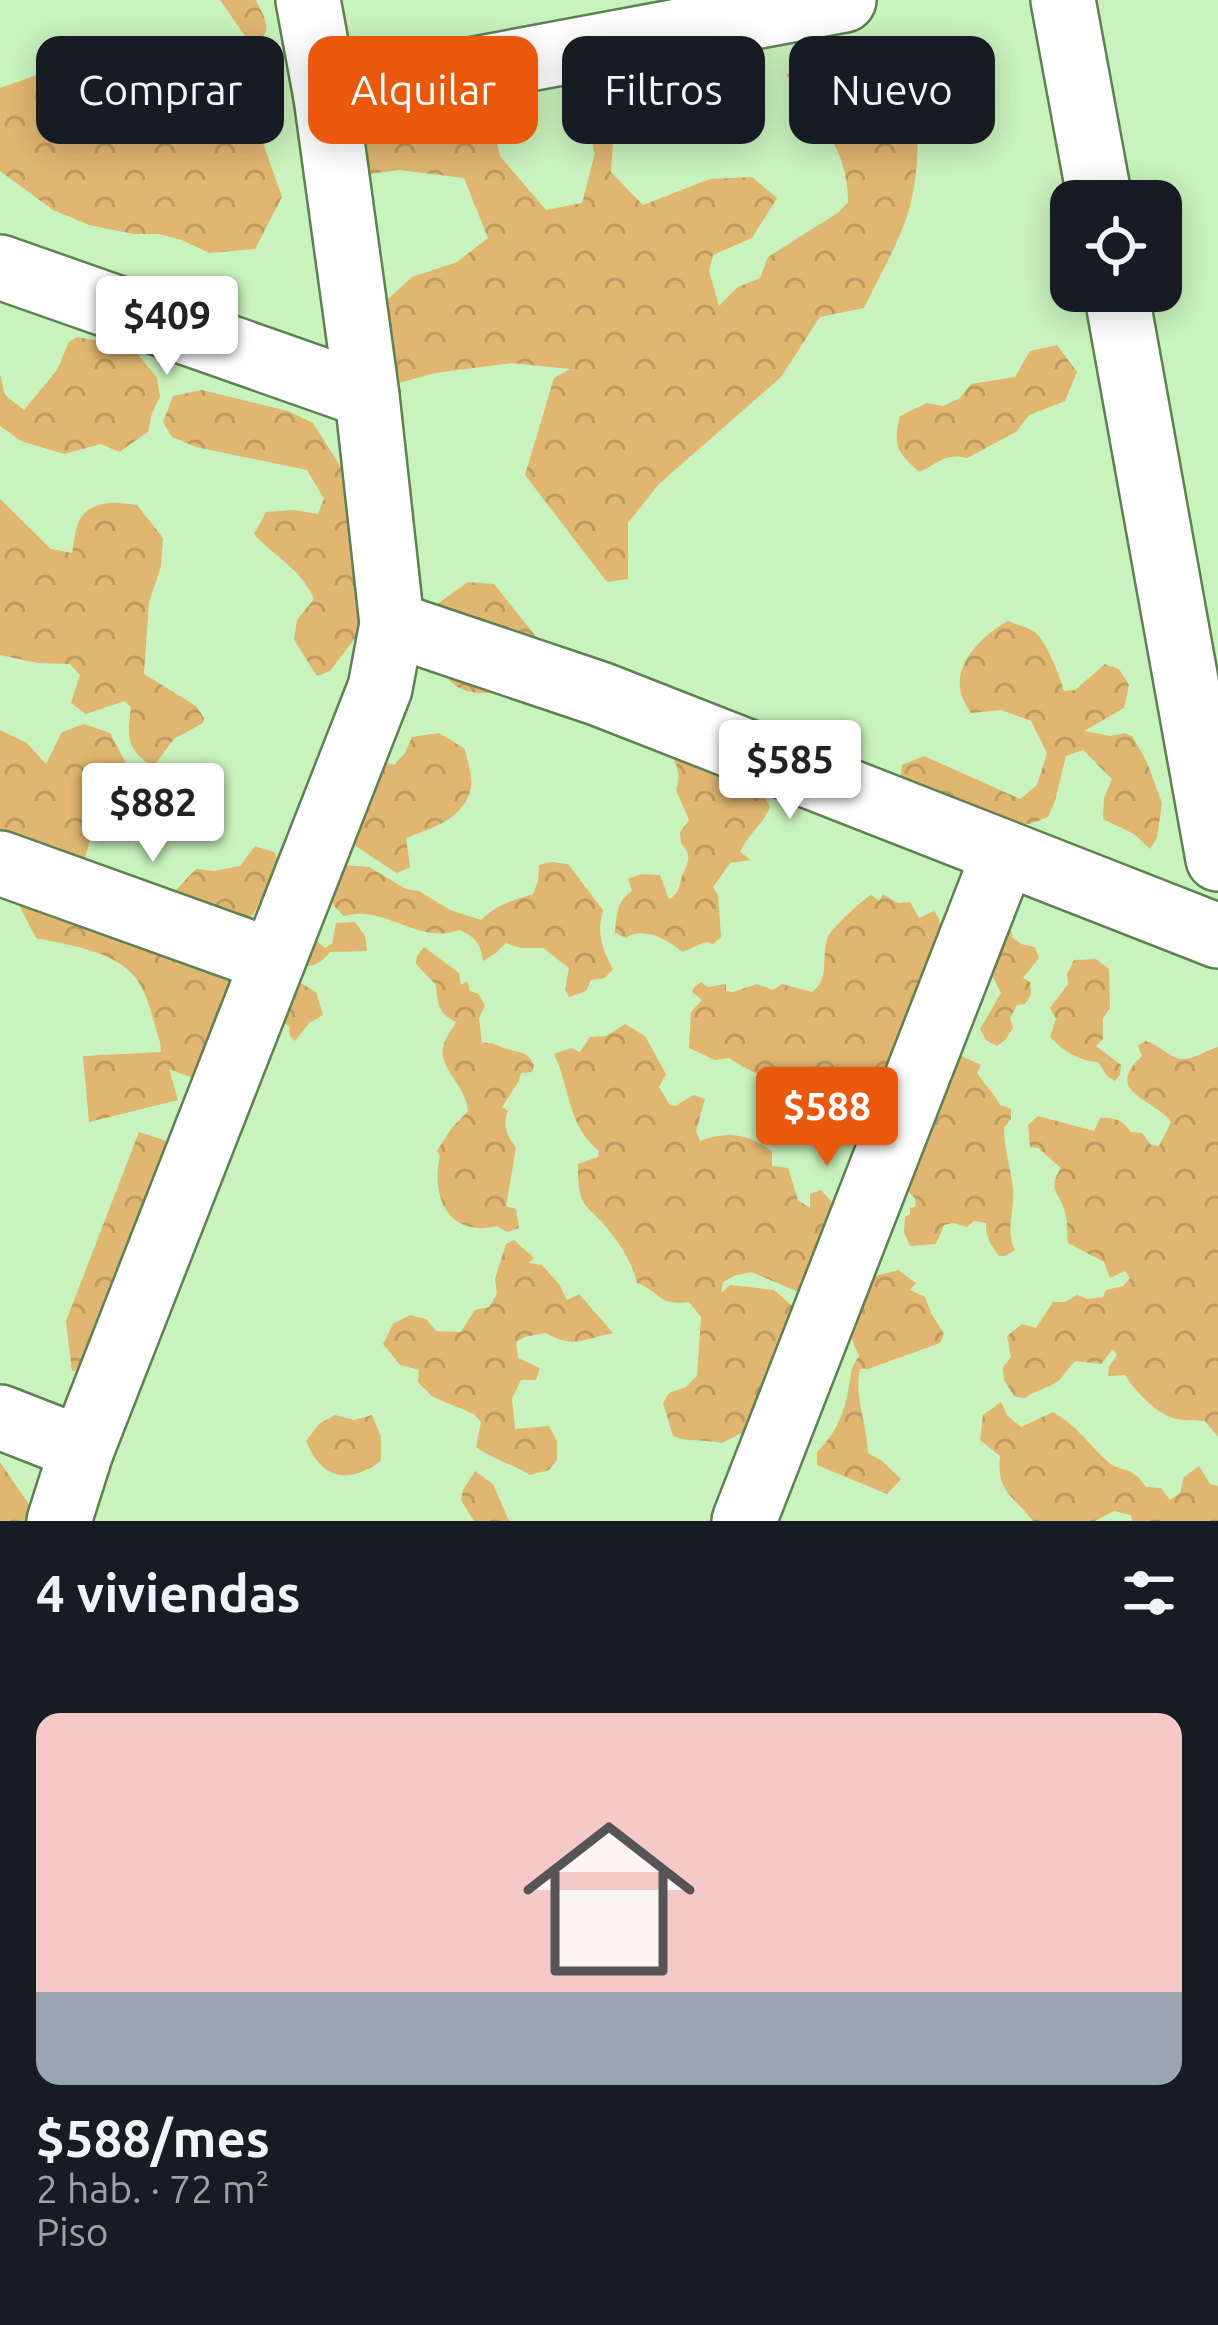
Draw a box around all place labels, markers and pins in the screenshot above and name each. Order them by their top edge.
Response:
pin: $409 [96,276,238,378]
pin: $585 [719,720,861,822]
pin: $882 [82,763,224,865]
pin: $588 [756,1067,898,1169]

